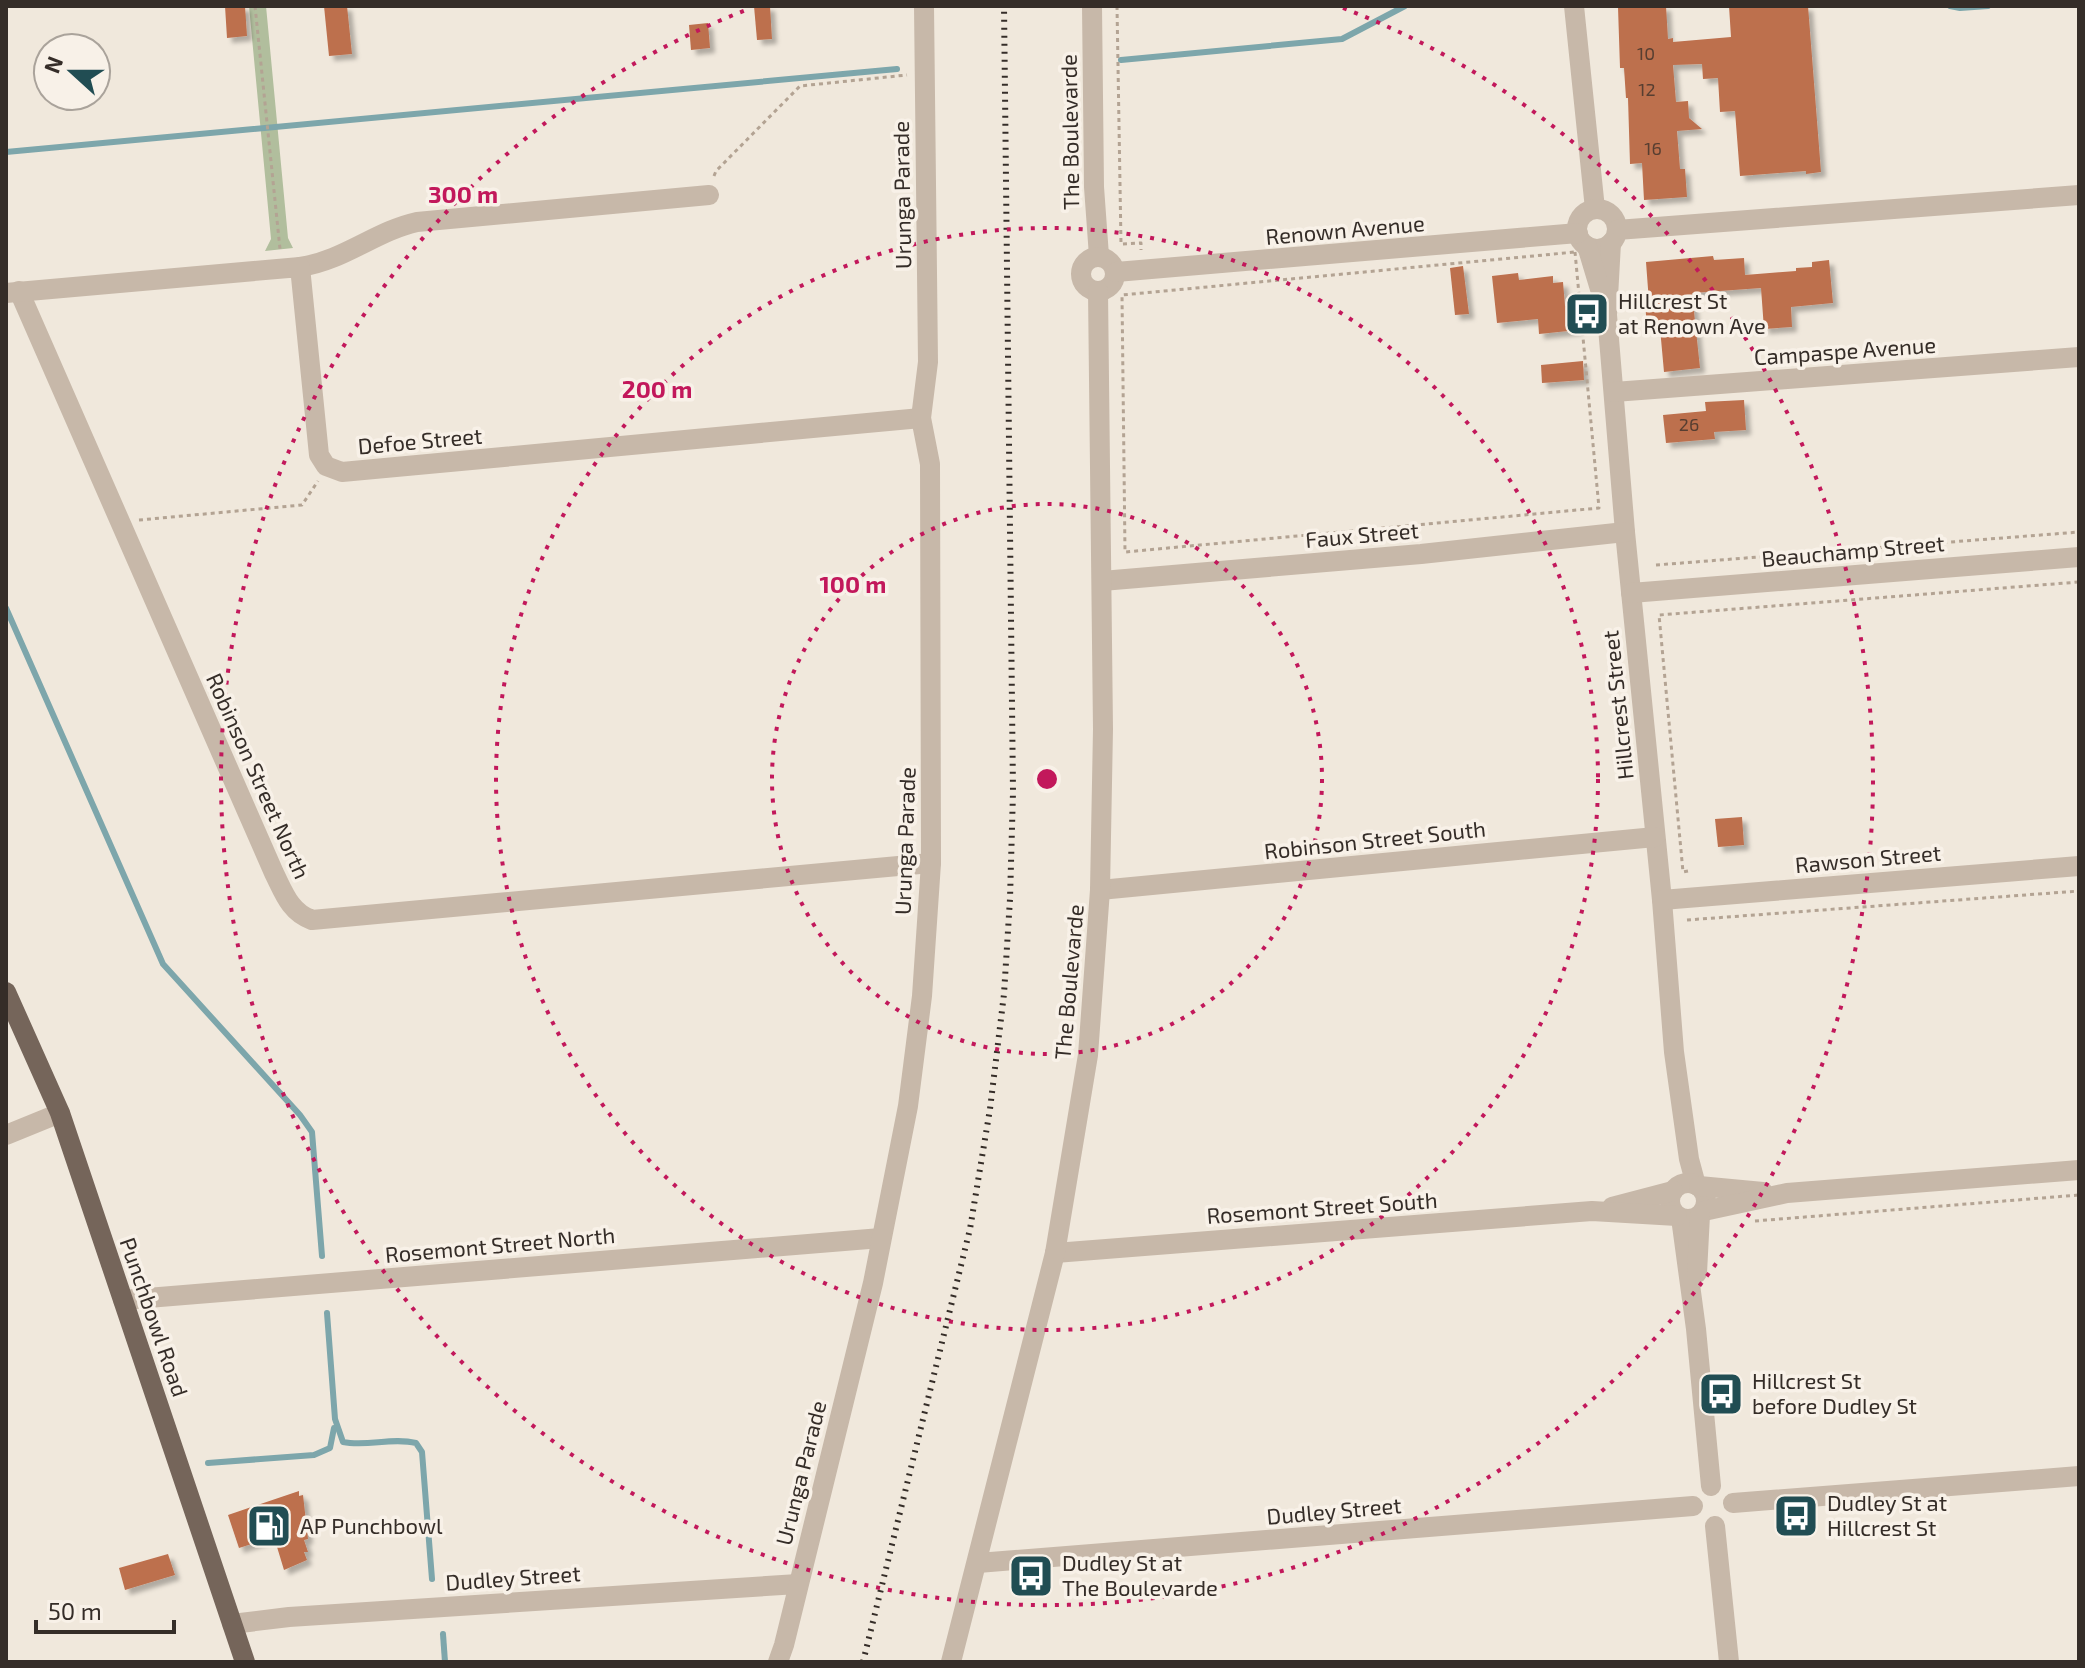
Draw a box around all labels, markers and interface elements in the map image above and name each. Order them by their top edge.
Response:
north arrow [32,32,112,112]
house number: 10 [1637,42,1655,64]
text: N [37,52,67,77]
street label: The Boulevarde [1055,54,1083,210]
house number: 12 [1638,78,1656,100]
street label: Urunga Parade [887,121,915,269]
house number: 16 [1644,137,1662,159]
text: 300 m [428,179,498,208]
street label: Renown Avenue [1264,209,1426,249]
place label: Hillcrest St at Renown Ave [1618,287,1766,338]
bus stop icon: Hillcrest St at Renown Ave [1563,290,1611,338]
street label: Campaspe Avenue [1753,331,1937,369]
text: 200 m [622,374,692,403]
house number: 26 [1679,413,1699,435]
street label: Defoe Street [357,422,483,458]
street label: Faux Street [1304,516,1420,552]
street label: Beauchamp Street [1760,529,1946,571]
text: 100 m [820,569,886,598]
street label: Hillcrest Street [1596,629,1638,781]
street label: Robinson Street North [202,669,316,882]
centre of rings [1033,765,1061,793]
street label: Urunga Parade [888,766,920,915]
street label: Robinson Street South [1263,814,1487,864]
street label: Rawson Street [1794,839,1942,877]
street label: The Boulevarde [1048,903,1088,1061]
street label: Rosemont Street South [1206,1186,1438,1228]
street label: Rosemont Street North [384,1221,616,1267]
street label: Punchbowl Road [116,1234,194,1400]
place label: Hillcrest St before Dudley St [1752,1367,1917,1418]
bus stop icon: Hillcrest St before Dudley St [1697,1370,1745,1418]
street label: Urunga Parade [769,1398,831,1548]
place label: Dudley St at Hillcrest St [1827,1489,1947,1540]
street label: Dudley Street [1265,1491,1402,1529]
bus stop icon: Dudley St at Hillcrest St [1772,1492,1820,1540]
fuel station icon: AP Punchbowl [245,1502,293,1550]
place label: AP Punchbowl [300,1512,443,1538]
place label: Dudley St at The Boulevarde [1062,1549,1218,1600]
bus stop icon: Dudley St at The Boulevarde [1007,1552,1055,1600]
street label: Dudley Street [445,1559,581,1595]
scale bar [36,1584,174,1634]
text: 50 m [48,1596,102,1625]

